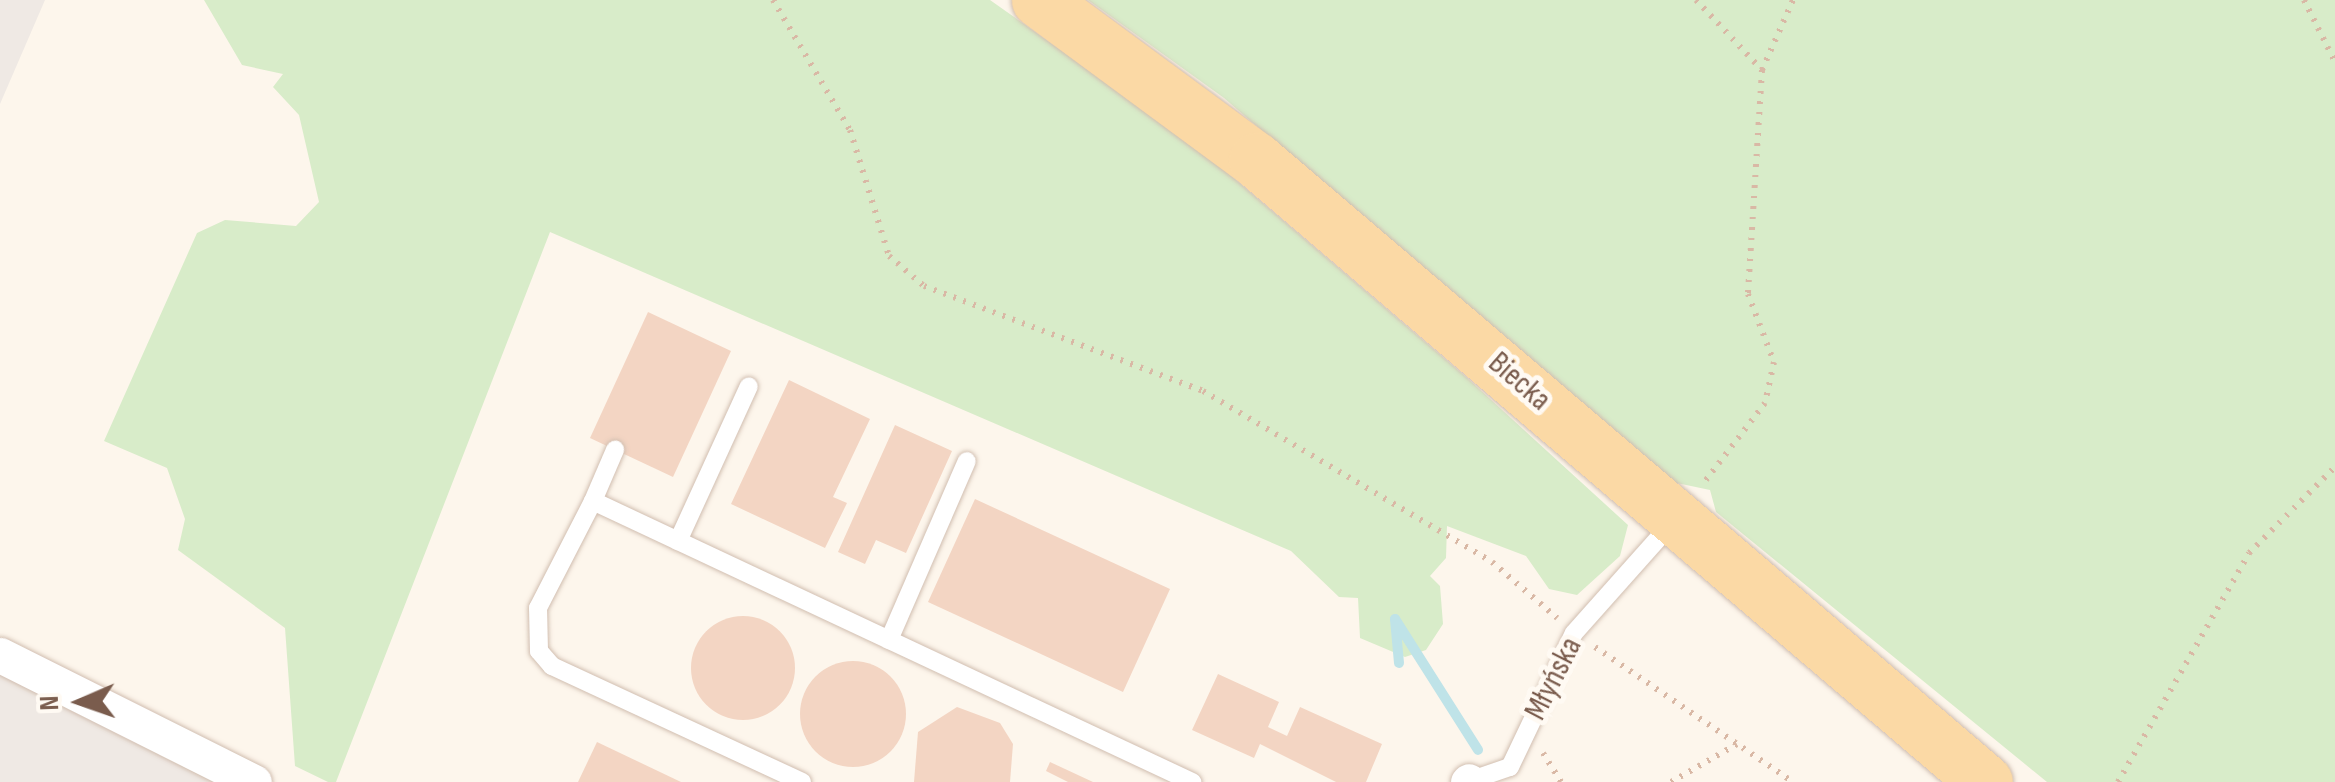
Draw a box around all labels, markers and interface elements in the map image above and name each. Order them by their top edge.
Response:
street label: Biecka [1480,344,1558,420]
street label: Młyńska [1517,631,1591,727]
north arrow [30,652,130,752]
text: N [33,695,66,711]

